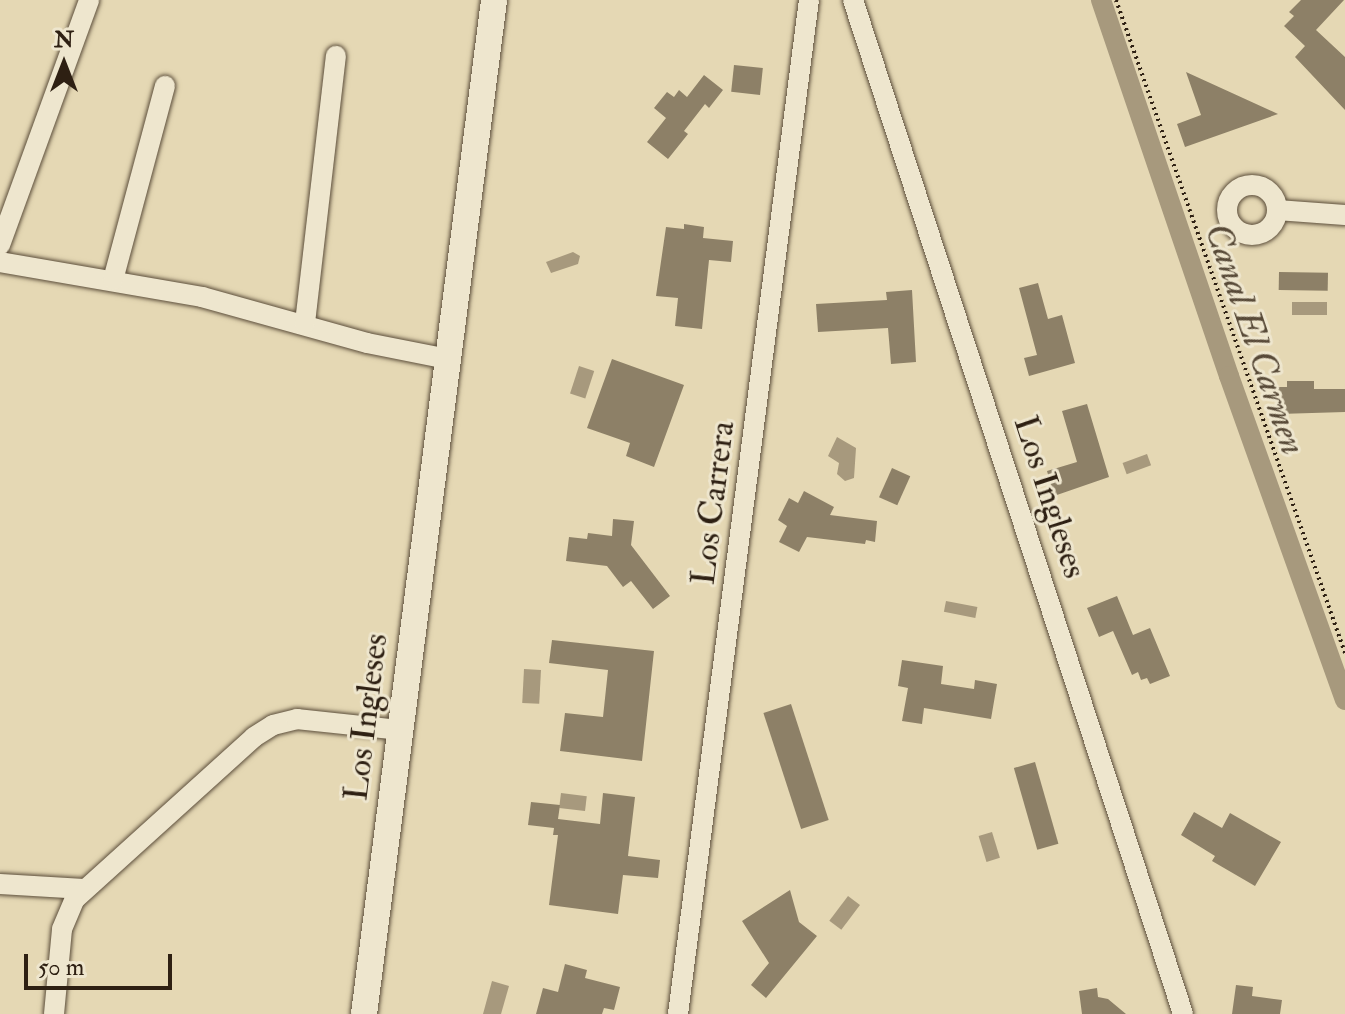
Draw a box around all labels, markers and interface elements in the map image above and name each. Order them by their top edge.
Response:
north arrow [24,24,104,104]
text: N [54,26,74,54]
water label: Canal El Carmen [1195,218,1315,460]
street label: Los Ingleses [1005,411,1095,583]
street label: Los Carrera [683,419,743,587]
street label: Los Ingleses [335,631,397,803]
scale bar [28,938,176,988]
text: 50 m [38,952,84,983]

